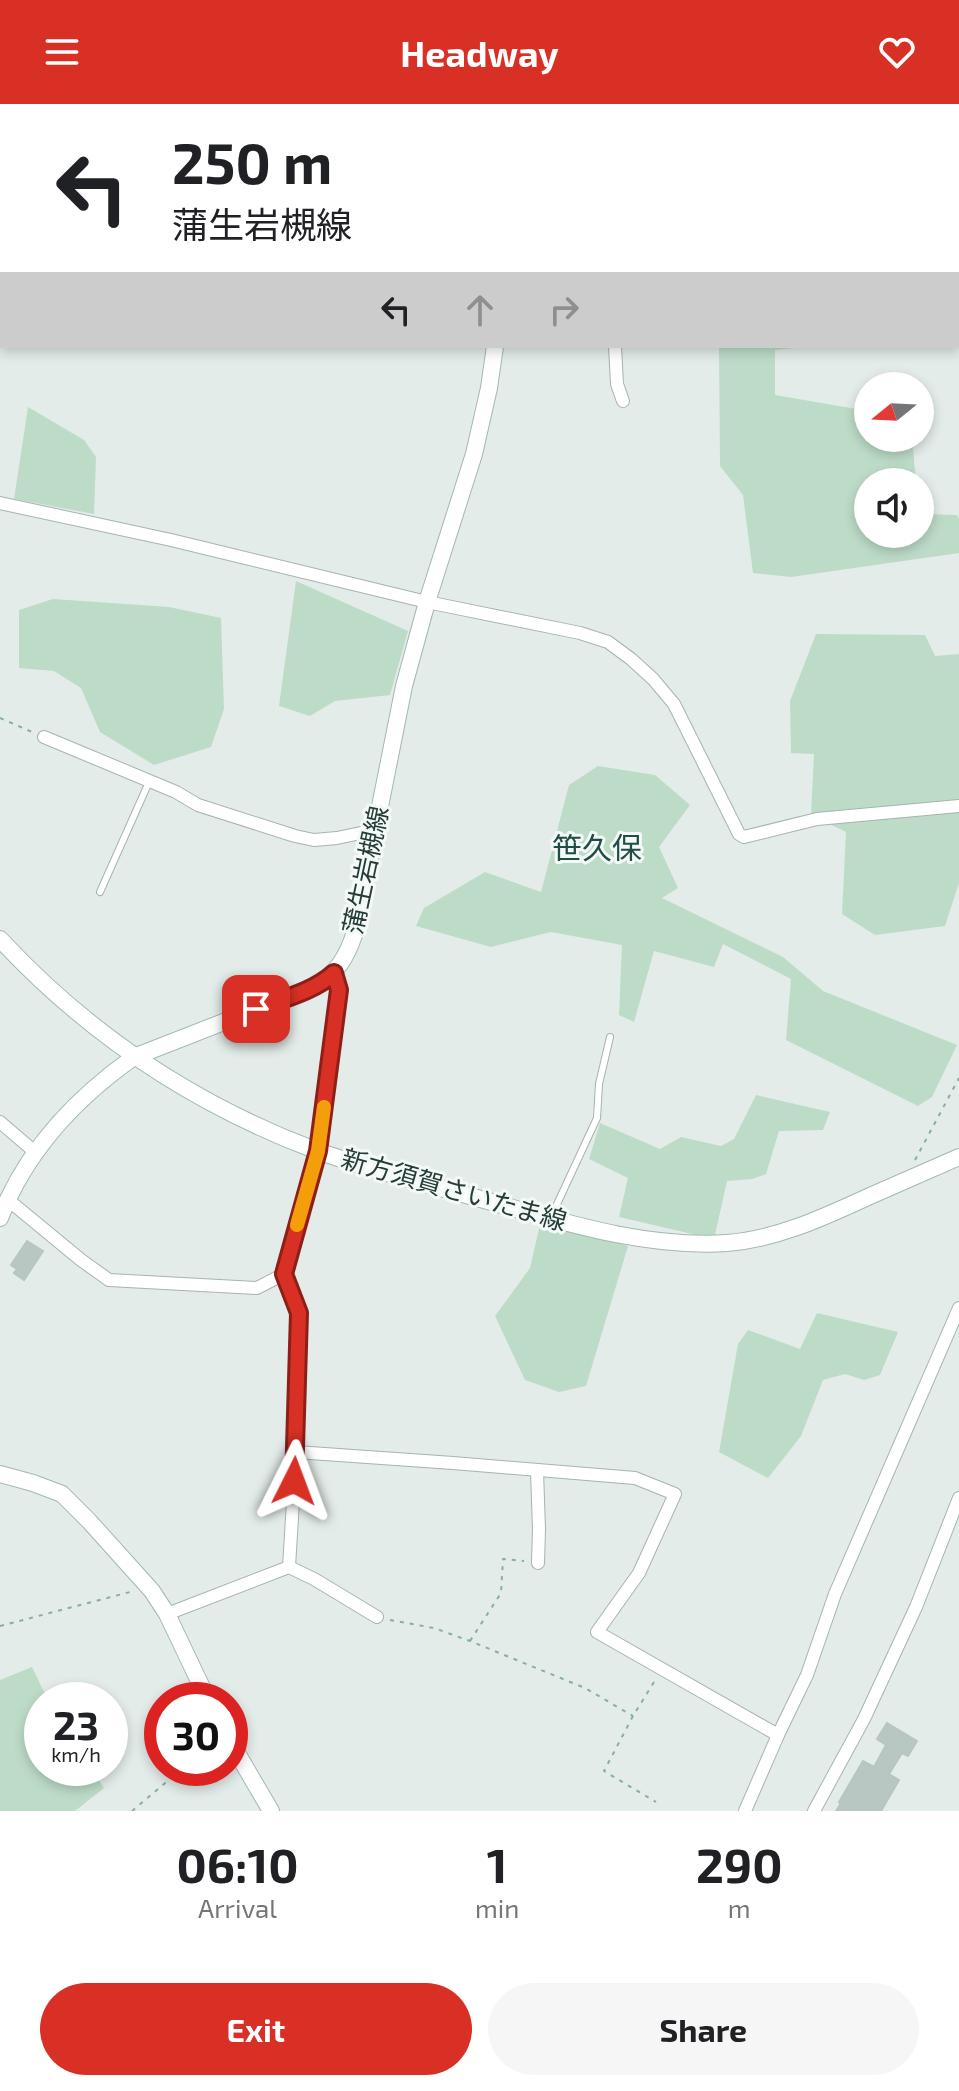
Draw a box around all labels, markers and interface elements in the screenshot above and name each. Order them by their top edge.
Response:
icon: menu [40,30,84,74]
icon: heart [875,30,919,74]
text: Headway [400,31,559,74]
text: 250 m [172,128,332,195]
icon: left [40,136,144,240]
text: 蒲生岩槻線 [172,202,352,245]
icon: left [374,288,418,332]
icon: ahead [458,288,502,332]
icon: right [542,288,586,332]
north arrow [854,372,934,452]
map controls [854,372,934,548]
button: sound [854,468,934,548]
street label: 蒲生岩槻線 [336,803,393,936]
district label: 笹久保 [552,829,642,865]
pin [222,975,290,1043]
icon: arrive [234,987,278,1031]
street label: 新方須賀さいたま線 [338,1142,571,1236]
position arrow [252,1439,336,1523]
speed limit sign: 30 [144,1682,248,1786]
text: 23 [53,1700,99,1748]
text: km/h [51,1742,101,1766]
text: 06:10 [177,1835,299,1893]
text: 1 [487,1835,508,1893]
text: 290 [696,1835,782,1893]
text: Arrival [198,1892,277,1923]
text: min [475,1892,519,1923]
text: m [728,1892,751,1923]
button: Exit [40,1983,472,2075]
button: Share [488,1983,919,2075]

